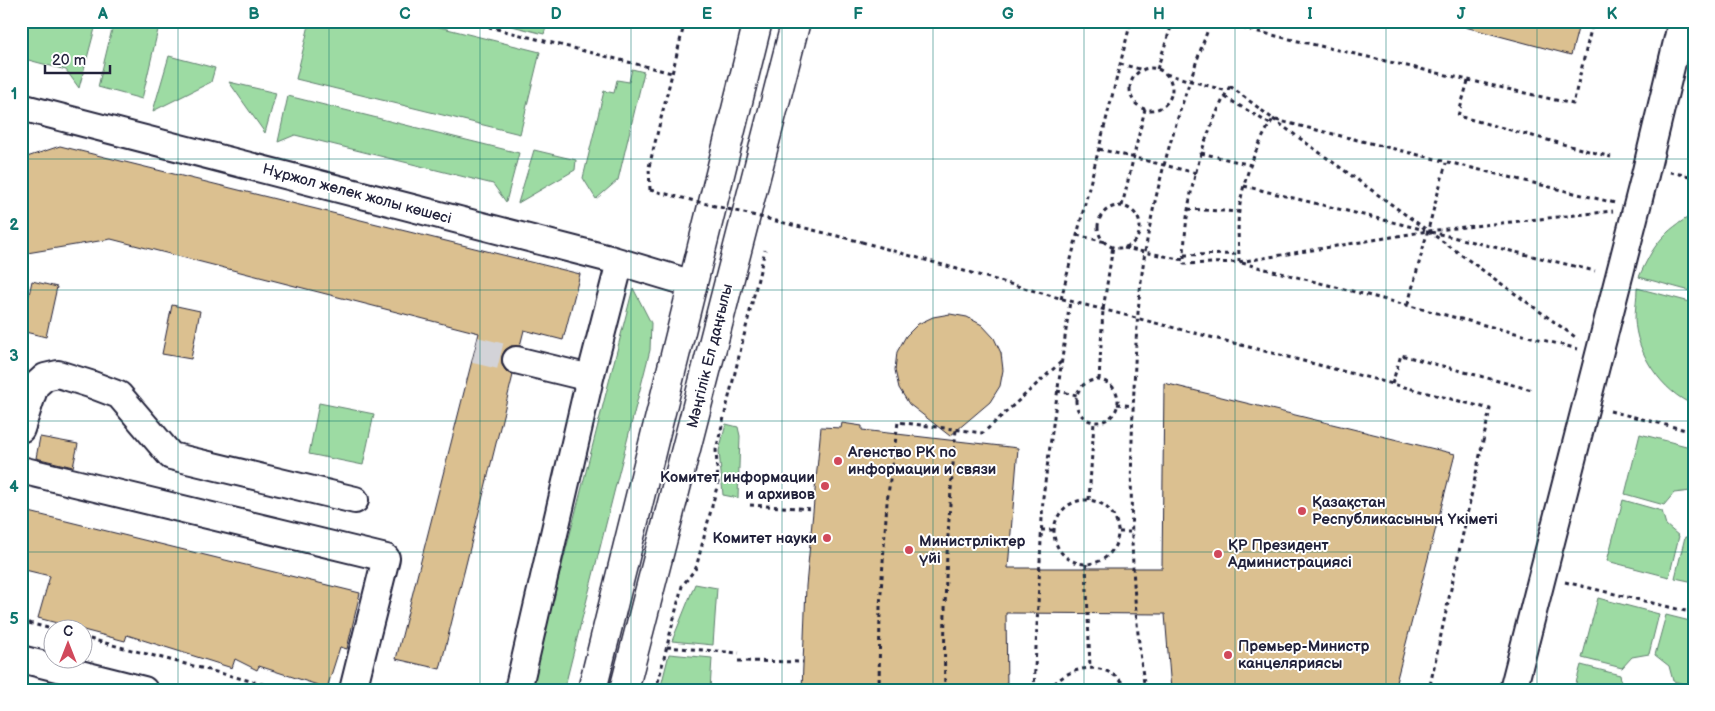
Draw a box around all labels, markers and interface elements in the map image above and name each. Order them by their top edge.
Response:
text: A [97,5,108,24]
text: B [248,5,260,24]
text: C [399,5,411,24]
text: D [550,5,562,24]
text: E [702,5,712,24]
text: F [853,5,863,24]
text: G [1002,5,1014,24]
text: H [1153,5,1165,24]
text: I [1307,5,1313,24]
text: J [1457,5,1466,24]
text: K [1607,5,1618,24]
scale bar [45,42,110,74]
text: 20 m [52,51,86,70]
text: 1 [11,85,17,104]
street label: Нұржол желек жолы көшесі [260,160,454,228]
text: 2 [9,216,19,235]
street label: Мәңгілік Ел даңғылы [683,282,737,430]
text: 3 [9,347,19,366]
place label: Агенство РК по информации и связи [847,443,996,479]
marker: Агенство РК по информации и связи [832,455,844,467]
place label: Комитет информации и архивов [660,468,815,504]
text: 4 [9,478,19,497]
marker: Комитет информации и архивов [819,480,831,492]
place label: Қазақстан Республикасының Үкіметі [1312,493,1498,529]
marker: Қазақстан Республикасының Үкіметі [1296,505,1308,517]
place label: Комитет науки [712,529,817,548]
marker: Комитет науки [821,532,833,544]
place label: Министрліктер үйі [919,532,1026,568]
place label: ҚР Президент Администрациясі [1227,536,1352,572]
marker: Министрліктер үйі [903,544,915,556]
marker: ҚР Президент Администрациясі [1212,548,1224,560]
text: 5 [9,610,19,629]
north arrow [42,618,92,668]
text: С [63,623,73,640]
place label: Премьер-Министр канцеляриясы [1238,637,1370,673]
marker: Премьер-Министр канцеляриясы [1222,649,1234,661]

